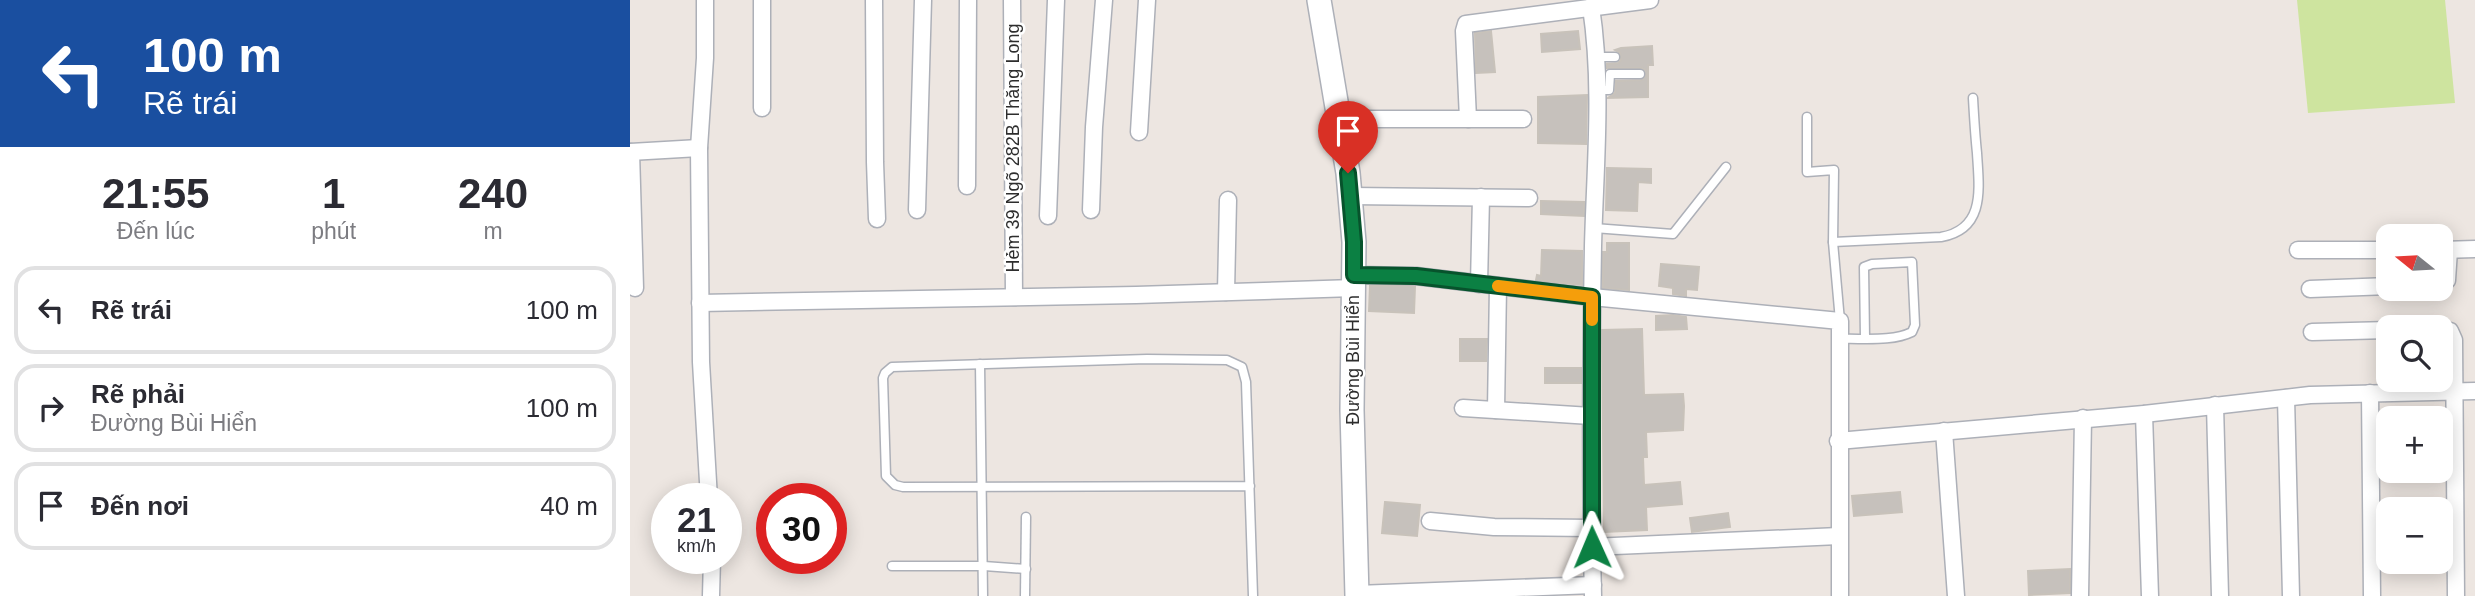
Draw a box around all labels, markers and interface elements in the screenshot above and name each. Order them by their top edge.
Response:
street label: Hẻm 39 Ngõ 282B Thăng Long [1003,24,1023,272]
icon: left [28,28,119,119]
text: 100 m [143,28,282,82]
text: Rẽ trái [143,85,237,121]
pin [1318,101,1378,173]
icon: arrive [1329,112,1367,150]
text: 21:55 [102,170,209,217]
text: 1 [322,170,345,217]
text: 240 [458,170,528,217]
text: Đến lúc [117,218,195,244]
text: phút [311,218,356,244]
text: m [483,218,503,244]
north arrow [2376,224,2454,301]
map controls [2376,224,2453,574]
icon: left [32,291,70,329]
text: Rẽ trái [91,295,172,325]
text: 100 m [526,295,598,325]
street label: Đường Bùi Hiển [1343,295,1363,425]
button: search [2376,315,2453,392]
text: Rẽ phải [91,379,185,409]
icon: right [32,389,70,427]
text: 100 m [526,393,598,423]
button: + [2376,406,2453,483]
text: Đường Bùi Hiển [91,410,257,436]
speed limit sign: 30 [756,483,847,574]
icon: arrive [32,487,70,525]
text: Đến nơi [91,491,189,521]
text: 40 m [540,491,598,521]
button: − [2376,497,2453,574]
text: 21 [677,500,716,539]
position arrow [1555,510,1629,584]
text: km/h [677,536,716,556]

